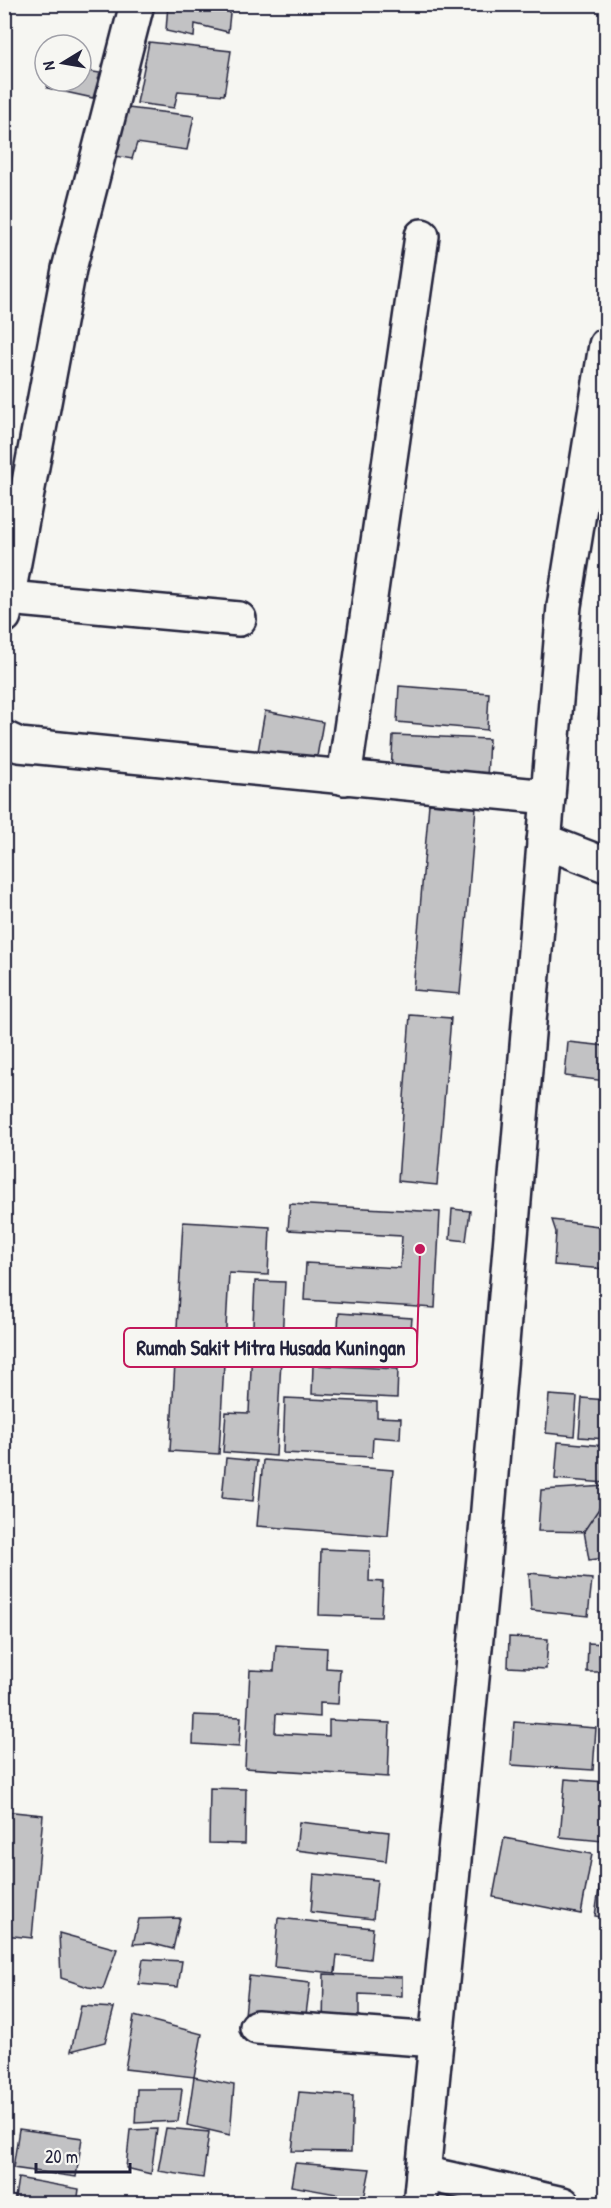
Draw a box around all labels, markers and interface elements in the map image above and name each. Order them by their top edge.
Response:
north arrow [33,33,93,93]
text: N [37,59,60,72]
callout: Rumah Sakit Mitra Husada Kuningan [124,1328,417,1367]
text: Rumah Sakit Mitra Husada Kuningan [137,1333,405,1363]
scale bar [36,2136,130,2174]
text: 20 m [45,2144,78,2169]

